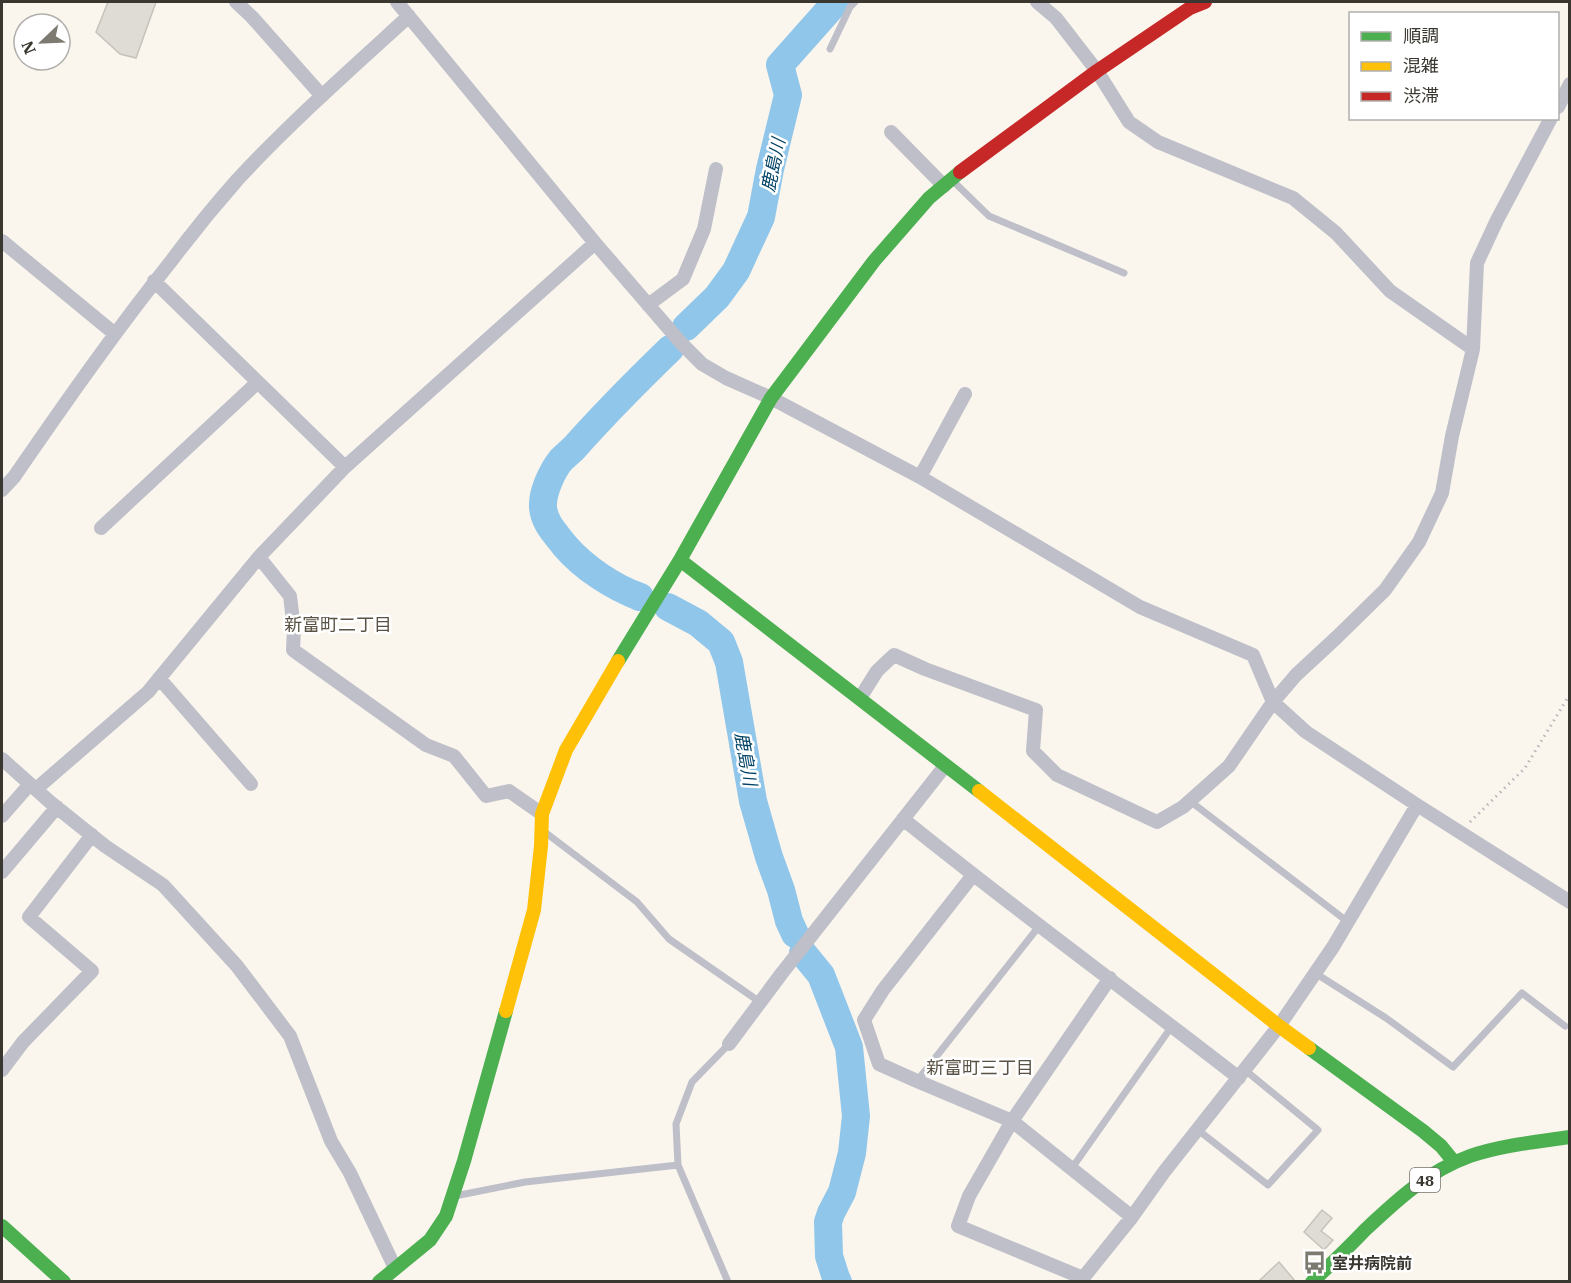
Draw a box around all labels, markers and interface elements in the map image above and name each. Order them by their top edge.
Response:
north arrow [12,12,72,72]
legend [1349,12,1559,120]
text: 順調 [1403,24,1439,47]
text: N [17,38,40,58]
text: 混雑 [1403,54,1439,77]
text: 渋滞 [1403,84,1439,107]
water label: 鹿島川 [756,134,790,194]
district label: 新富町二丁目 [284,613,392,636]
water label: 鹿島川 [730,730,762,790]
district label: 新富町三丁目 [926,1056,1034,1079]
road number: 48 [1410,1168,1440,1192]
bus stop icon: 室井病院前 [1301,1250,1327,1276]
place label: 室井病院前 [1332,1253,1412,1273]

